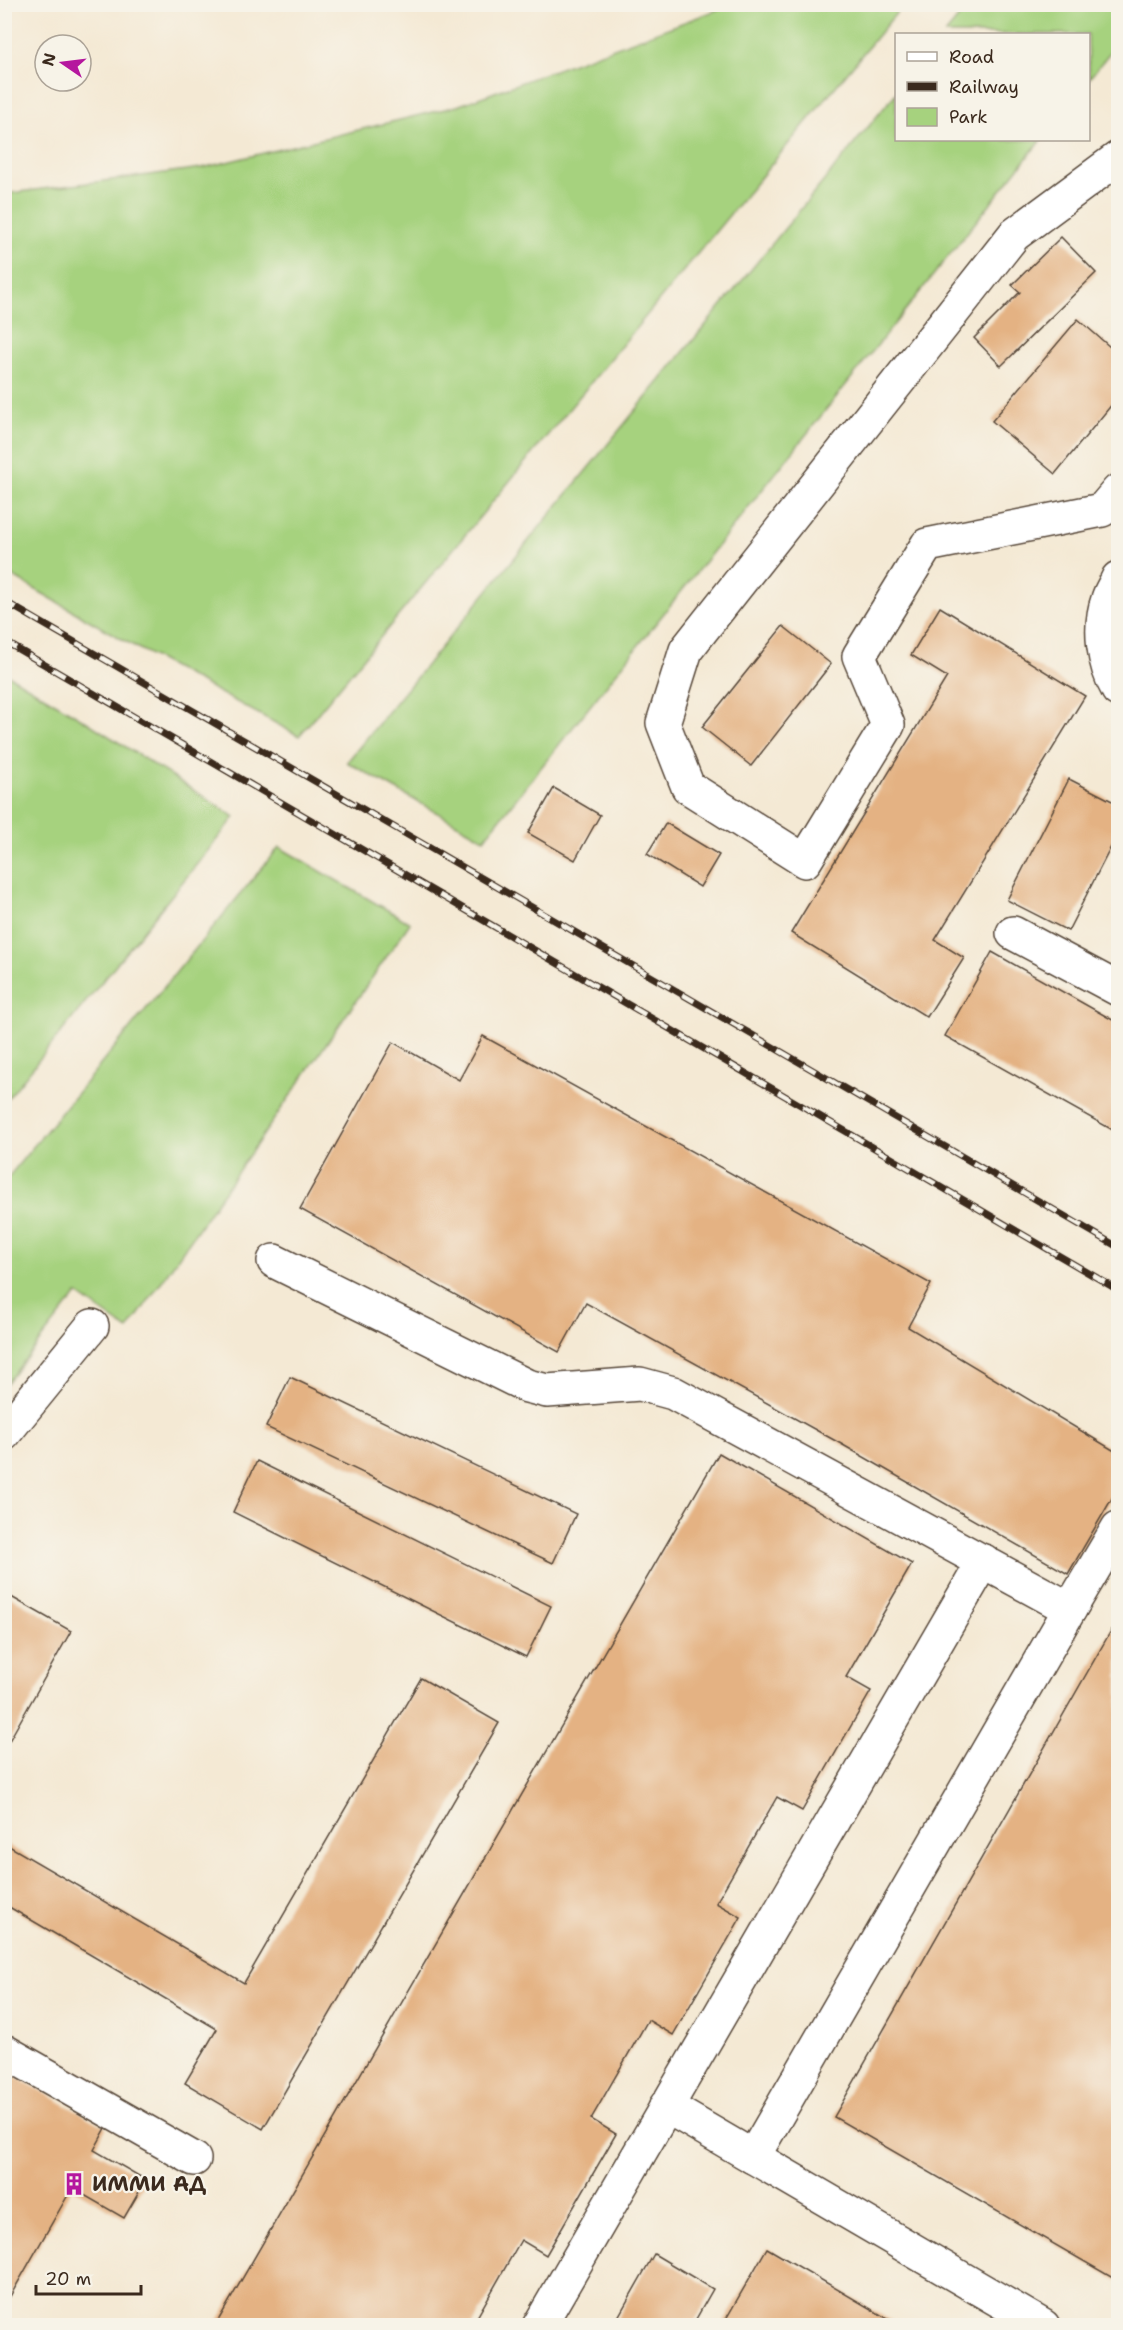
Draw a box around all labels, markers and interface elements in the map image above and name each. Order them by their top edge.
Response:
north arrow [33,33,93,93]
legend [895,33,1090,141]
text: Road [949,45,994,69]
text: N [37,51,61,68]
text: Railway [949,75,1019,99]
text: Park [949,105,988,129]
place label: ИММИ АД [92,2170,206,2198]
building icon: ИММИ АД [61,2171,87,2197]
scale bar [36,2258,141,2296]
text: 20 m [45,2267,91,2291]

